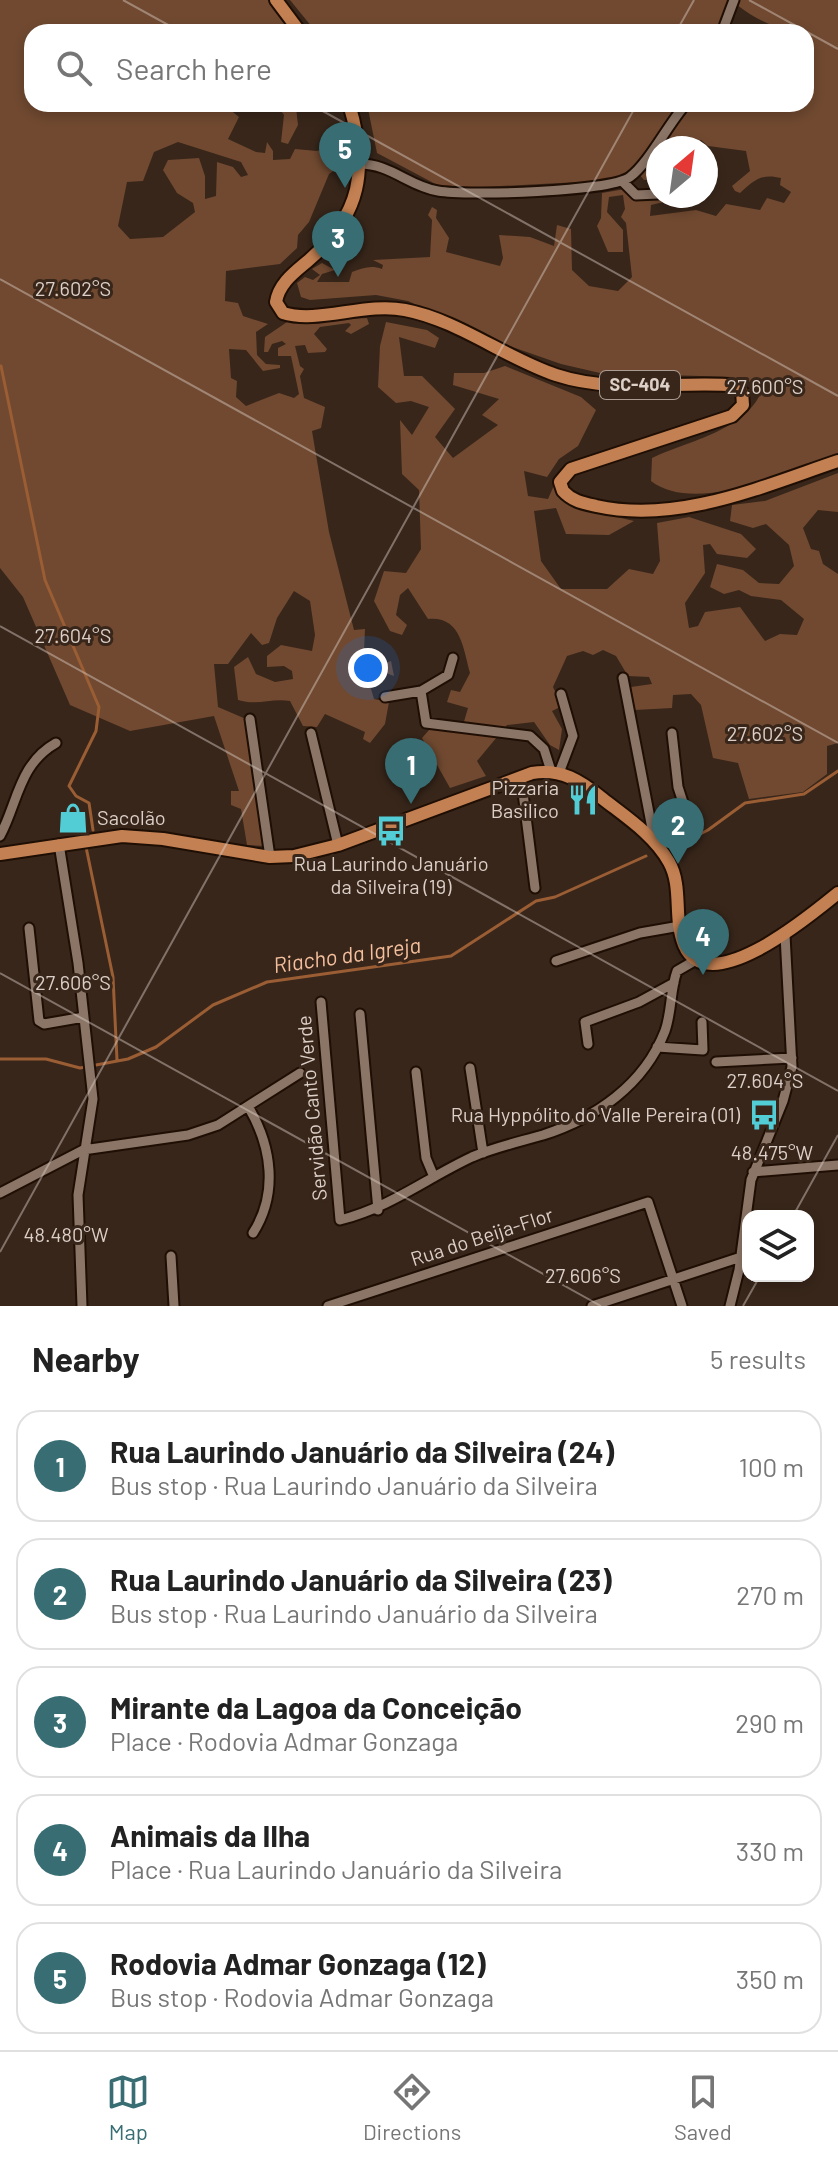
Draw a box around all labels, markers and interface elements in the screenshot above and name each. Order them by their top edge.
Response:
search box [24,24,814,112]
icon: search [52,46,96,90]
text: Search here [116,50,272,86]
pin: 5 [319,122,371,188]
north arrow [646,136,718,208]
pin: 3 [312,211,364,277]
text: 27.602°S [35,276,111,300]
road number: SC-404 [600,371,680,399]
text: 27.600°S [726,374,804,398]
text: 27.604°S [35,623,111,647]
your location [348,648,388,688]
text: 27.602°S [727,721,803,745]
pin: 1 [385,738,437,804]
place label: Pizzaria Basilico [491,775,559,822]
restaurant icon: Pizzaria Basilico [566,783,600,817]
pin: 2 [652,798,704,864]
shop icon: Sacolão [56,801,90,835]
place label: Sacolão [97,805,166,829]
bus stop icon: Rua Laurindo Januário da Silveira (19) [374,814,408,848]
place label: Rua Laurindo Januário da Silveira (19) [293,851,489,898]
pin: 4 [677,909,729,975]
water label: Riacho da Igreja [271,931,422,977]
text: 27.606°S [35,970,111,994]
street label: Servidão Canto Verde [291,1015,331,1202]
text: 27.604°S [727,1068,803,1092]
bus stop icon: Rua Hyppólito do Valle Pereira (01) [747,1098,781,1132]
place label: Rua Hyppólito do Valle Pereira (01) [451,1102,741,1126]
text: 48.475°W [731,1140,814,1164]
street label: Rua do Beija-Flor [407,1202,556,1270]
map controls [742,1210,814,1282]
button: layers [742,1210,814,1282]
text: 48.480°W [24,1222,109,1246]
text: 27.606°S [545,1263,621,1287]
text: Nearby [32,1338,140,1379]
text: 5 results [710,1343,806,1374]
text: Rua Laurindo Januário da Silveira (24) [110,1433,614,1469]
text: 1 [55,1451,65,1482]
text: 100 m [739,1451,804,1482]
text: Bus stop · Rua Laurindo Januário da Silveira [110,1469,598,1500]
text: Rua Laurindo Januário da Silveira (23) [110,1561,612,1597]
text: 2 [53,1579,67,1610]
text: 270 m [736,1579,804,1610]
text: Bus stop · Rua Laurindo Januário da Silveira [110,1597,598,1628]
text: Mirante da Lagoa da Conceição [110,1689,522,1725]
text: 3 [53,1707,67,1738]
text: 290 m [735,1707,804,1738]
text: Place · Rodovia Admar Gonzaga [110,1725,458,1756]
text: Animais da Ilha [110,1817,310,1853]
text: 4 [52,1835,68,1866]
text: 330 m [736,1835,804,1866]
text: Place · Rua Laurindo Januário da Silveira [110,1853,562,1884]
text: Rodovia Admar Gonzaga (12) [110,1945,486,1981]
text: 5 [53,1963,67,1994]
text: 350 m [736,1963,804,1994]
text: Bus stop · Rodovia Admar Gonzaga [110,1981,494,2012]
tab: Map [106,2070,150,2144]
tab: Directions [363,2070,461,2144]
tab: Saved [674,2070,732,2144]

